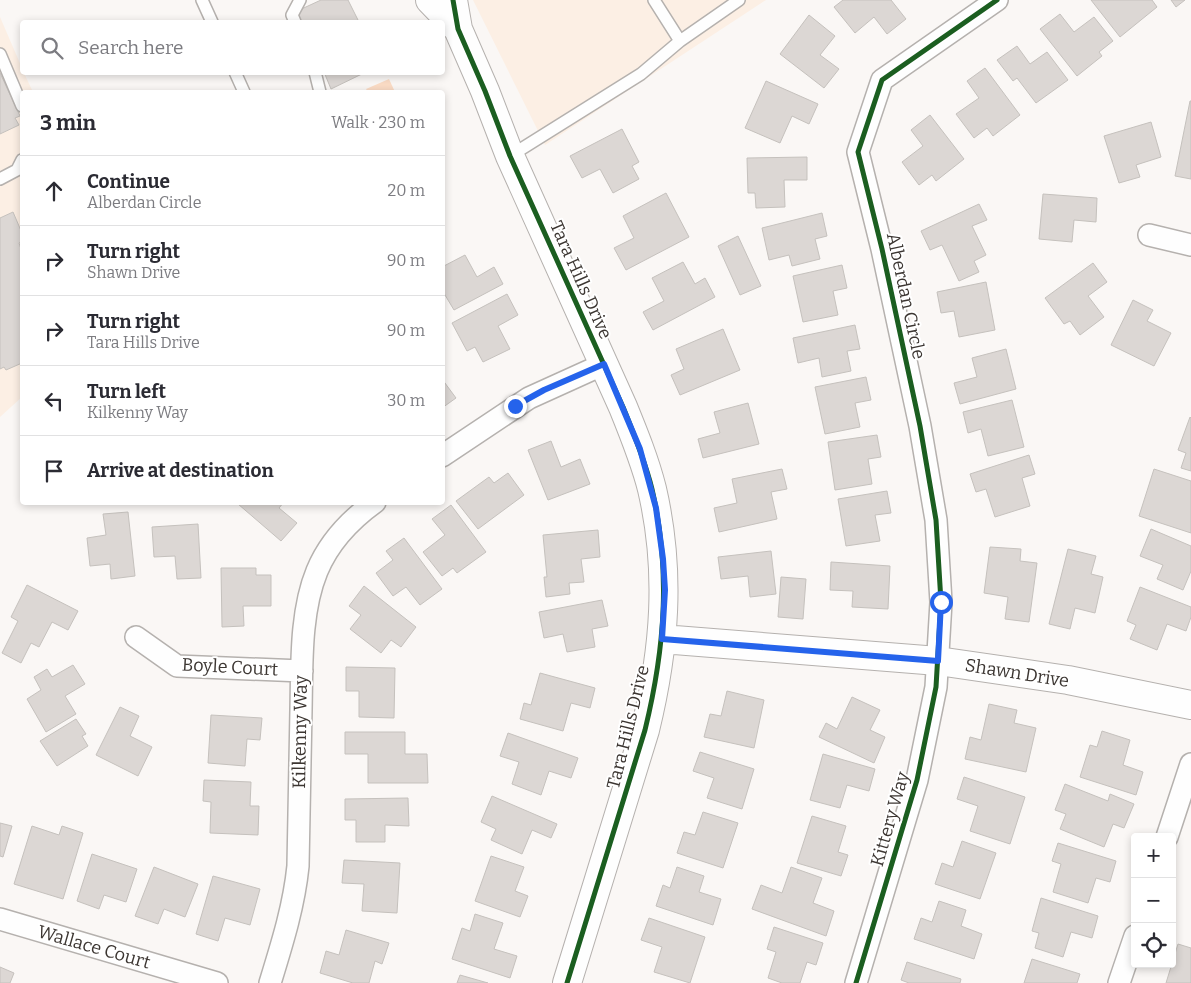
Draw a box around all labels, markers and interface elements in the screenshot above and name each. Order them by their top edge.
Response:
search box [20,20,445,75]
icon: search [38,34,66,62]
text: Search here [78,36,183,59]
text: 3 min [40,110,96,136]
text: Walk · 230 m [331,113,425,132]
text: Continue [87,170,170,193]
icon: ahead [40,177,68,205]
text: 20 m [388,181,425,200]
text: Alberdan Circle [87,193,201,212]
street label: Tara Hills Drive [545,218,617,342]
street label: Alberdan Circle [882,231,930,361]
text: Turn right [87,240,180,263]
icon: right [40,247,68,275]
text: 90 m [387,251,425,270]
text: Shawn Drive [87,263,180,282]
text: Turn right [87,310,180,333]
icon: right [40,317,68,345]
text: 90 m [387,321,425,340]
text: Tara Hills Drive [87,333,200,352]
text: Turn left [87,380,166,403]
icon: left [40,387,68,415]
text: 30 m [387,391,425,410]
route end [504,395,527,418]
text: Kilkenny Way [87,403,188,422]
icon: arrive [40,457,68,485]
text: Arrive at destination [87,459,274,482]
route start [930,591,953,614]
street label: Boyle Court [181,653,279,681]
street label: Shawn Drive [963,654,1071,692]
street label: Tara Hills Drive [602,663,654,791]
street label: Kilkenny Way [288,675,312,789]
street label: Kittery Way [866,769,914,869]
map controls [1131,833,1176,968]
button: + [1131,833,1176,878]
button: − [1131,878,1176,923]
street label: Wallace Court [35,920,153,974]
button: locate [1131,923,1176,968]

